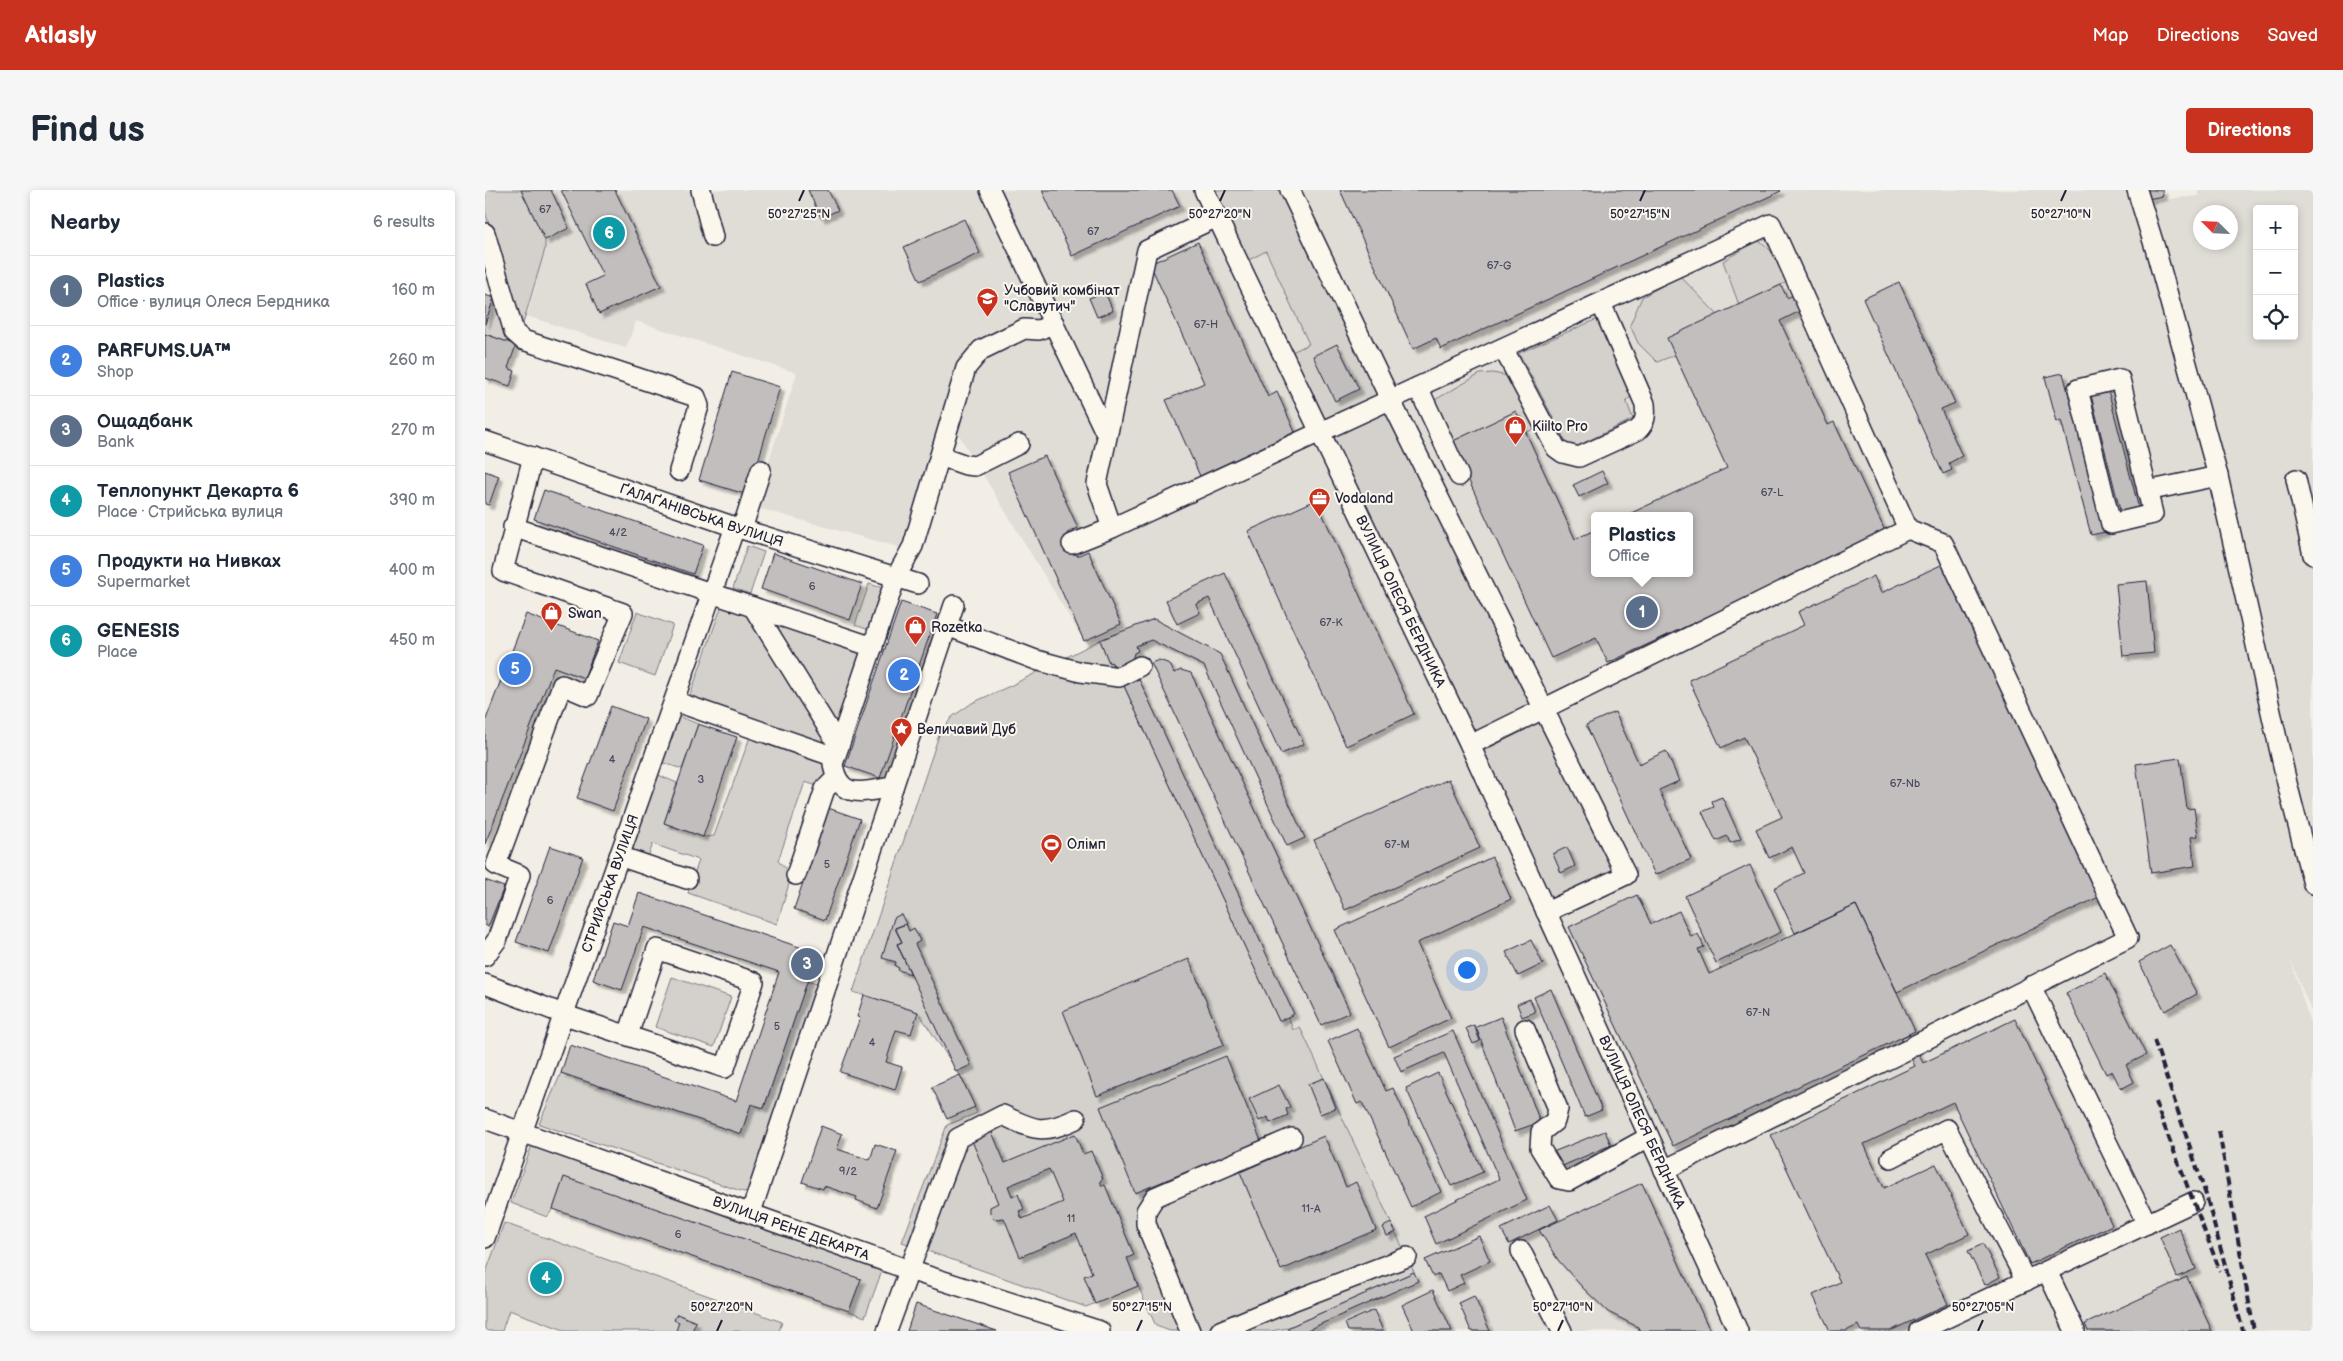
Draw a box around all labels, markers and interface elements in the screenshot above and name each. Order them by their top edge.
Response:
text: Atlasly [25,21,96,50]
text: Map [2093,25,2129,46]
text: Directions [2157,25,2239,46]
text: Saved [2267,25,2318,46]
button: Directions [2186,108,2313,153]
text: Find us [30,109,145,152]
house number: 67 [539,203,552,216]
north arrow [2193,205,2238,250]
map controls [2253,205,2298,340]
button: + [2253,205,2298,250]
text: 50°27'25"N [768,207,830,222]
text: 50°27'20"N [1189,207,1251,222]
text: 50°27'15"N [1610,207,1670,222]
text: 50°27'10"N [2031,207,2091,222]
text: Nearby [50,210,120,235]
text: 6 results [373,213,435,232]
pin: 6 [593,214,625,252]
house number: 67 [1087,225,1100,238]
button: − [2253,250,2298,295]
house number: 67-G [1487,259,1511,272]
text: Plastics [97,270,165,293]
text: 1 [63,281,69,300]
text: 160 m [392,281,435,300]
place label: Учбовий комбінат "Славутич" [1004,282,1120,315]
school or university icon: Учбовий комбінат "Славутич" [976,286,1000,317]
text: Office · вулиця Олеся Бердника [97,293,330,312]
button: locate [2253,295,2298,340]
house number: 67-Н [1194,318,1218,331]
text: PARFUMS.UA™ [97,340,230,363]
text: 2 [61,351,71,370]
text: 260 m [389,351,435,370]
text: Shop [97,363,134,382]
text: Ощадбанк [97,410,192,433]
shop icon: Kiilto Pro [1504,414,1528,445]
place label: Kiilto Pro [1532,418,1588,435]
text: 3 [61,421,71,440]
text: 270 m [391,421,435,440]
text: Bank [97,433,134,452]
text: Теплопункт Декарта 6 [97,480,299,503]
street label: ҐАЛАҐАНІВСЬКА ВУЛИЦЯ [617,480,786,551]
office icon: Vodaland [1307,486,1331,517]
house number: 67-L [1761,486,1784,499]
place label: Vodaland [1335,490,1393,507]
text: 4 [61,491,71,510]
text: 390 m [389,491,435,510]
text: Place · Стрийська вулиця [97,503,283,522]
popup [1591,512,1693,577]
street label: ВУЛИЦЯ ОЛЕСЯ БЕРДНИКА [1352,513,1449,691]
text: Plastics [1608,524,1676,547]
house number: 4/2 [609,526,628,539]
text: Office [1608,547,1650,566]
text: Продукти на Нивках [97,550,281,573]
text: 5 [61,561,71,580]
text: 400 m [389,561,435,580]
text: Supermarket [97,573,190,592]
house number: 6 [809,580,816,593]
pin: 1 [1626,593,1658,631]
shop icon: Swan [540,601,564,632]
place label: Swan [568,605,602,622]
shop icon: Rozetka [903,615,927,646]
house number: 67-К [1319,616,1344,629]
place label: Rozetka [931,619,982,636]
text: GENESIS [97,620,179,643]
text: 6 [61,631,71,650]
text: 450 m [389,631,435,650]
text: Place [97,643,138,662]
pin: 5 [499,650,531,688]
pin: 2 [888,656,920,694]
place icon: Величавий Дуб [889,717,913,748]
place label: Величавий Дуб [917,721,1016,738]
house number: 4 [609,753,616,766]
house number: 3 [698,773,705,786]
house number: 67-Nb [1890,777,1920,790]
street label: СТРИЙСЬКА ВУЛИЦЯ [578,812,642,955]
sports icon: Олімп [1039,832,1063,863]
place label: Олімп [1067,836,1106,853]
house number: 67-М [1384,838,1410,851]
house number: 5 [824,858,830,871]
house number: 6 [547,894,554,907]
pin: 3 [791,945,823,983]
your location [1454,957,1480,983]
house number: 67-N [1746,1006,1770,1019]
house number: 5 [774,1020,780,1033]
street label: ВУЛИЦЯ ОЛЕСЯ БЕРДНИКА [1595,1033,1689,1212]
house number: 4 [869,1036,876,1049]
house number: 9/2 [839,1165,857,1178]
street label: ВУЛИЦЯ РЕНЕ ДЕКАРТА [710,1193,872,1264]
house number: 11-А [1301,1202,1321,1215]
house number: 11 [1067,1212,1075,1225]
house number: 6 [675,1228,682,1241]
pin: 4 [530,1259,562,1297]
text: 50°27'20"N [691,1300,753,1315]
text: 50°27'15"N [1112,1300,1172,1315]
text: 50°27'10"N [1533,1300,1593,1315]
text: 50°27'05"N [1952,1300,2014,1315]

